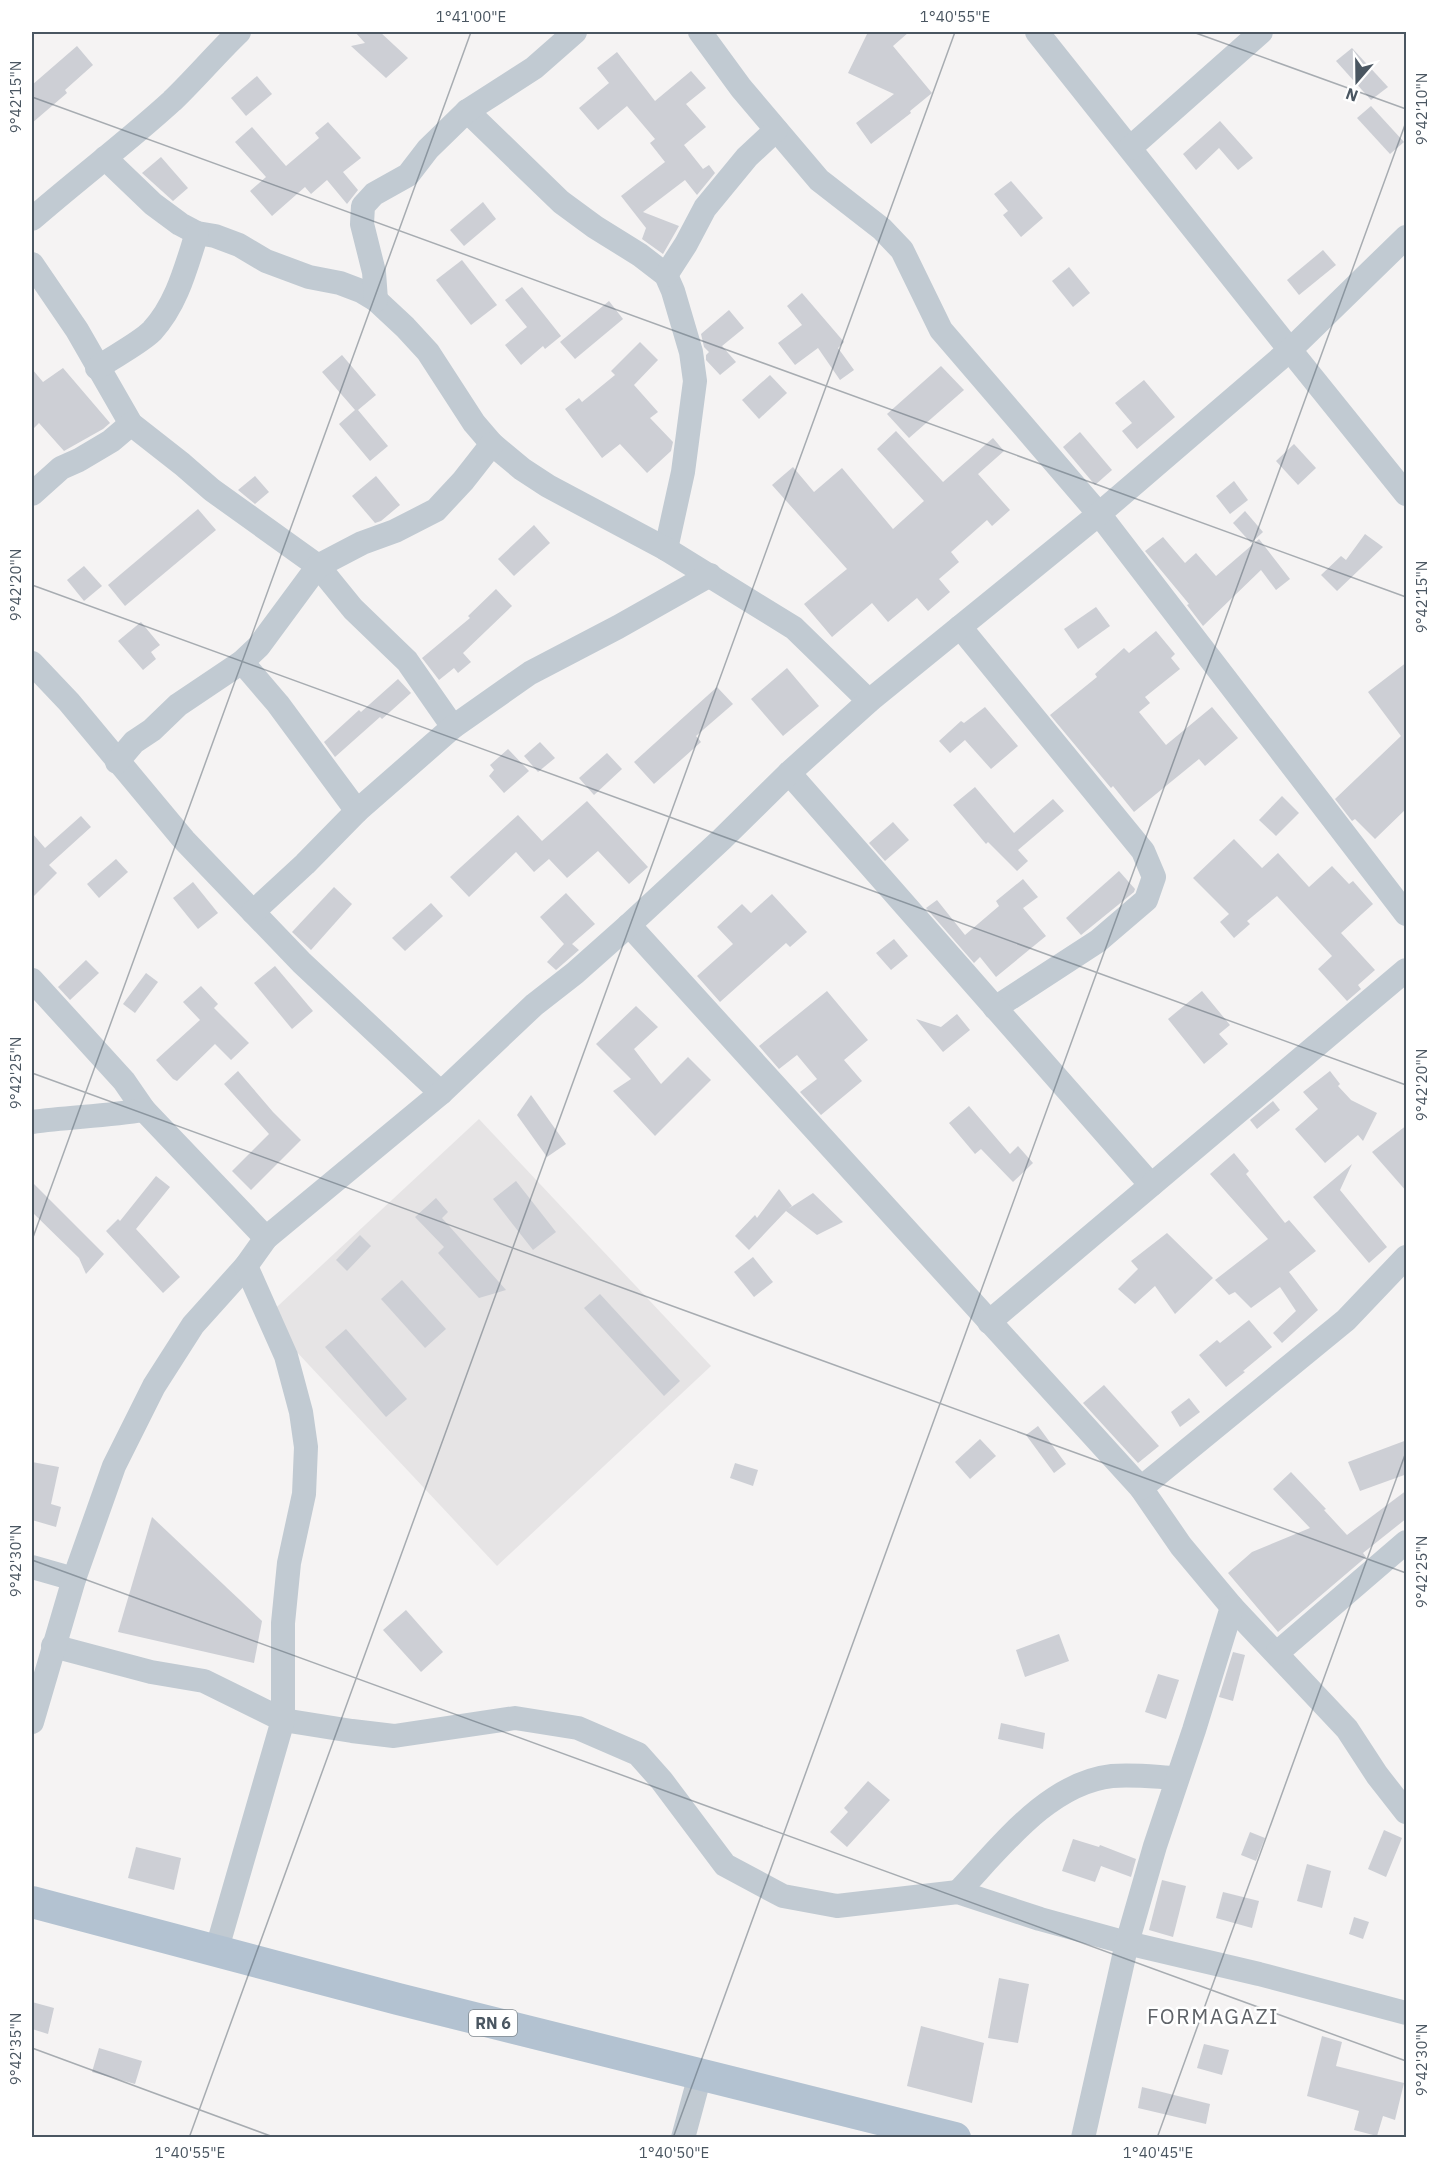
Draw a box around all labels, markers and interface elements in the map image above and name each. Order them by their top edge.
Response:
text: 1°41'00"E [436,7,506,26]
text: 1°40'55"E [920,7,990,26]
north arrow [1327,51,1387,111]
text: 9°42'15"N [6,61,25,133]
text: 9°42'10"N [1412,73,1431,145]
text: N [1343,84,1361,106]
text: 9°42'20"N [6,549,25,621]
text: 9°42'15"N [1412,561,1431,633]
text: 9°42'25"N [6,1037,25,1109]
text: 9°42'20"N [1412,1049,1431,1121]
text: 9°42'30"N [6,1525,25,1597]
text: 9°42'25"N [1412,1536,1431,1608]
district label: FORMAGAZI [1147,2002,1279,2030]
road number: RN 6 [469,2010,517,2036]
text: 9°42'35"N [6,2013,25,2085]
text: 9°42'30"N [1412,2024,1431,2096]
text: 1°40'55"E [155,2143,225,2162]
text: 1°40'50"E [639,2143,709,2162]
text: 1°40'45"E [1123,2143,1193,2162]

